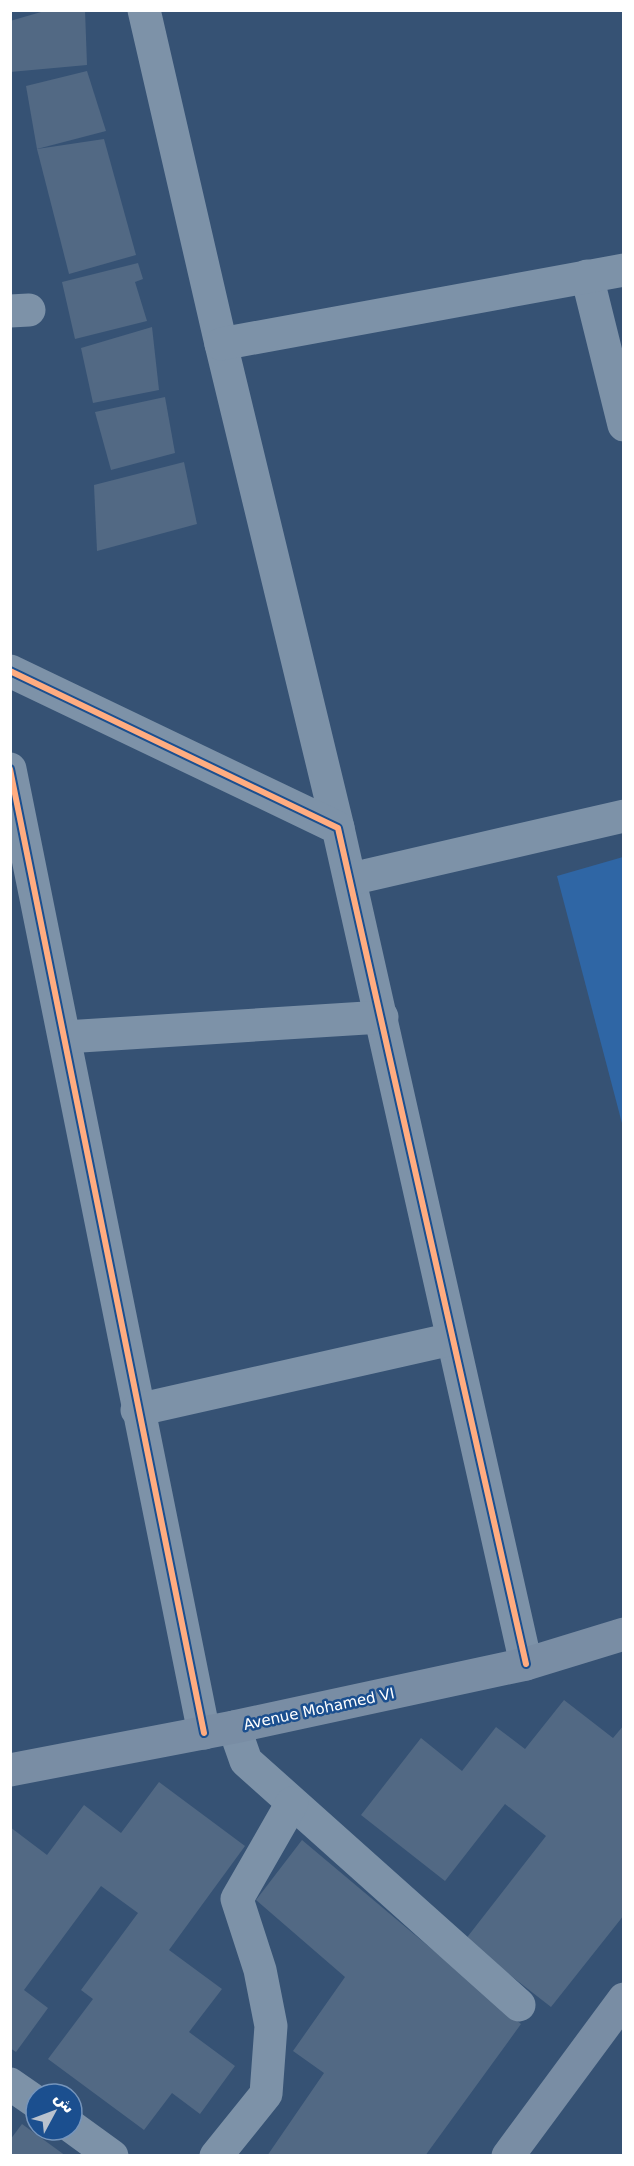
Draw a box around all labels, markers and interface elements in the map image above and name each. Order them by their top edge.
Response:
street label: Avenue Mohamed VI [242,1684,396,1734]
north arrow [24,2082,84,2142]
text: ش [51,2088,79,2117]

